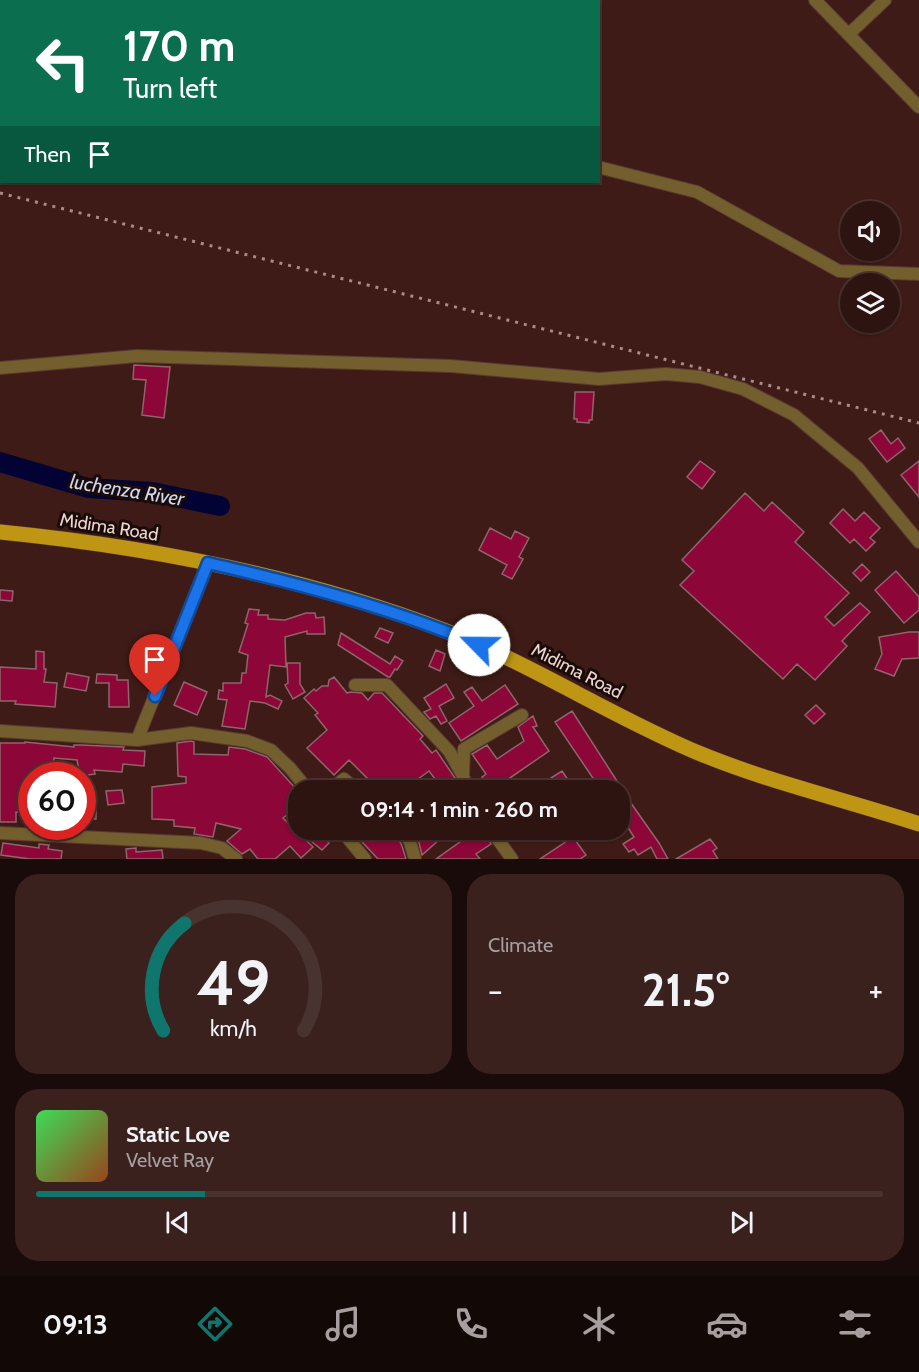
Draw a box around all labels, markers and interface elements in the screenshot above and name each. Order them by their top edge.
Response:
text: 170 m [123,20,235,72]
icon: left [24,24,102,102]
text: Turn left [123,72,217,105]
icon: arrive [83,138,116,171]
text: Then [24,141,71,168]
map controls [840,201,900,333]
button: sound [840,201,900,261]
button: layers [840,273,900,333]
water label: luchenza River [68,469,187,511]
street label: Midima Road [58,508,160,546]
position arrow [447,613,511,677]
pin [129,634,180,696]
street label: Midima Road [528,639,626,703]
icon: arrive [138,643,171,676]
speed limit sign: 60 [18,762,96,840]
text: 09:14 · 1 min · 260 m [360,796,558,823]
text: Climate [488,933,553,957]
text: 49 [197,945,270,1021]
text: 21.5° [642,963,729,1017]
text: − [488,970,503,1010]
text: + [868,970,883,1010]
text: km/h [210,1015,257,1041]
text: Static Love [126,1121,230,1148]
text: Velvet Ray [126,1148,214,1172]
icon: previous [161,1206,194,1239]
icon: pause [443,1206,476,1239]
icon: next [725,1206,758,1239]
icon: directions [194,1303,236,1345]
icon: music [322,1303,364,1345]
icon: phone [450,1303,492,1345]
icon: climate [578,1303,620,1345]
icon: car [706,1303,748,1345]
icon: filters [834,1303,876,1345]
text: 09:13 [43,1308,108,1341]

